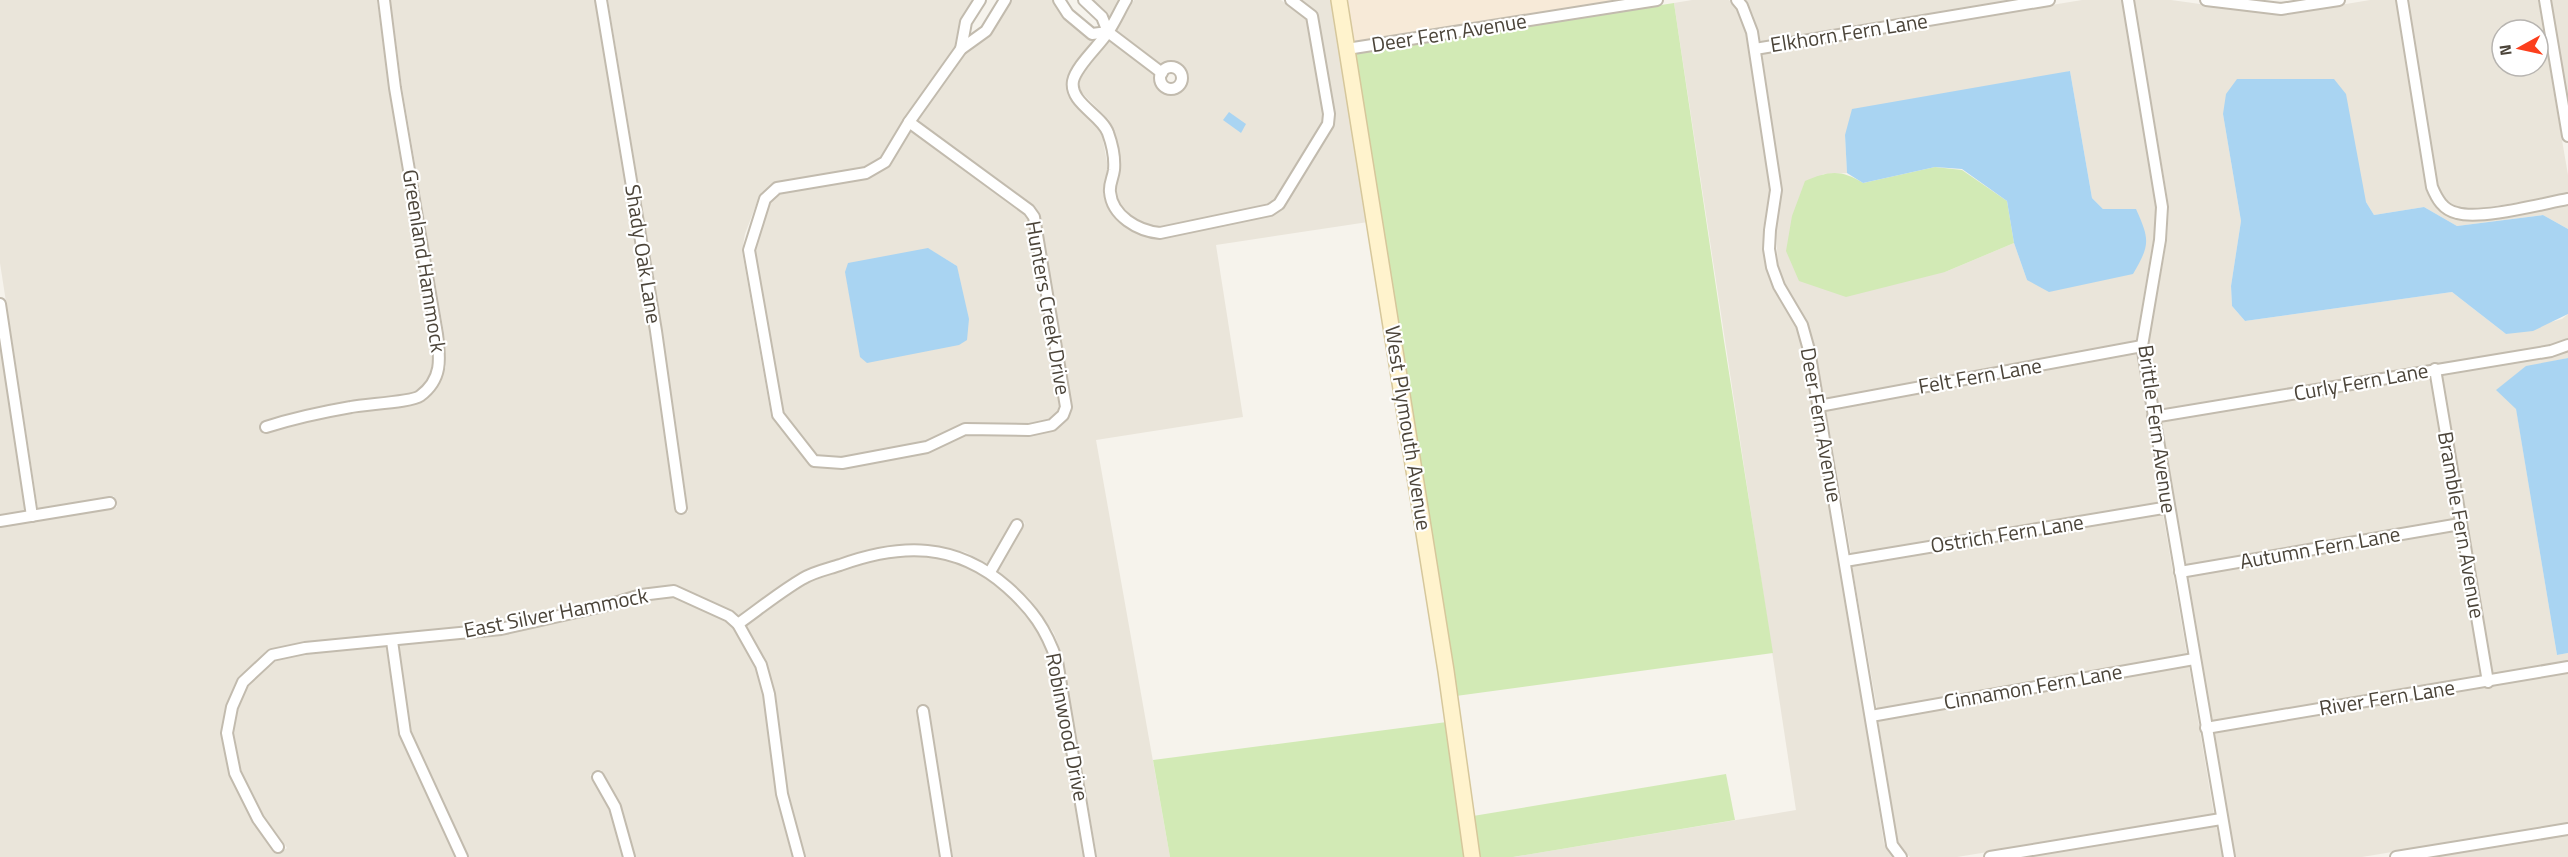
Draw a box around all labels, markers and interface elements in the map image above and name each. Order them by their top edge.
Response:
street label: Deer Fern Avenue [1369,4,1529,60]
street label: Elkhorn Fern Lane [1768,4,1930,60]
north arrow [2490,18,2550,78]
text: N [2492,43,2518,57]
street label: Greenland Hammock [395,167,455,355]
street label: Shady Oak Lane [617,182,671,326]
street label: Hunters Creek Drive [1018,218,1080,397]
street label: West Plymouth Avenue [1377,323,1441,532]
street label: Brittle Fern Avenue [2130,343,2186,515]
street label: Deer Fern Avenue [1793,345,1851,505]
street label: Felt Fern Lane [1915,348,2044,402]
street label: Curly Fern Lane [2291,353,2431,409]
street label: Bramble Fern Avenue [2430,429,2494,621]
street label: Ostrich Fern Lane [1928,505,2086,561]
street label: Autumn Fern Lane [2237,517,2403,577]
street label: East Silver Hammock [461,578,651,646]
street label: Robinwood Drive [1038,650,1098,804]
street label: Cinnamon Fern Lane [1941,655,2125,717]
street label: River Fern Lane [2317,671,2457,724]

